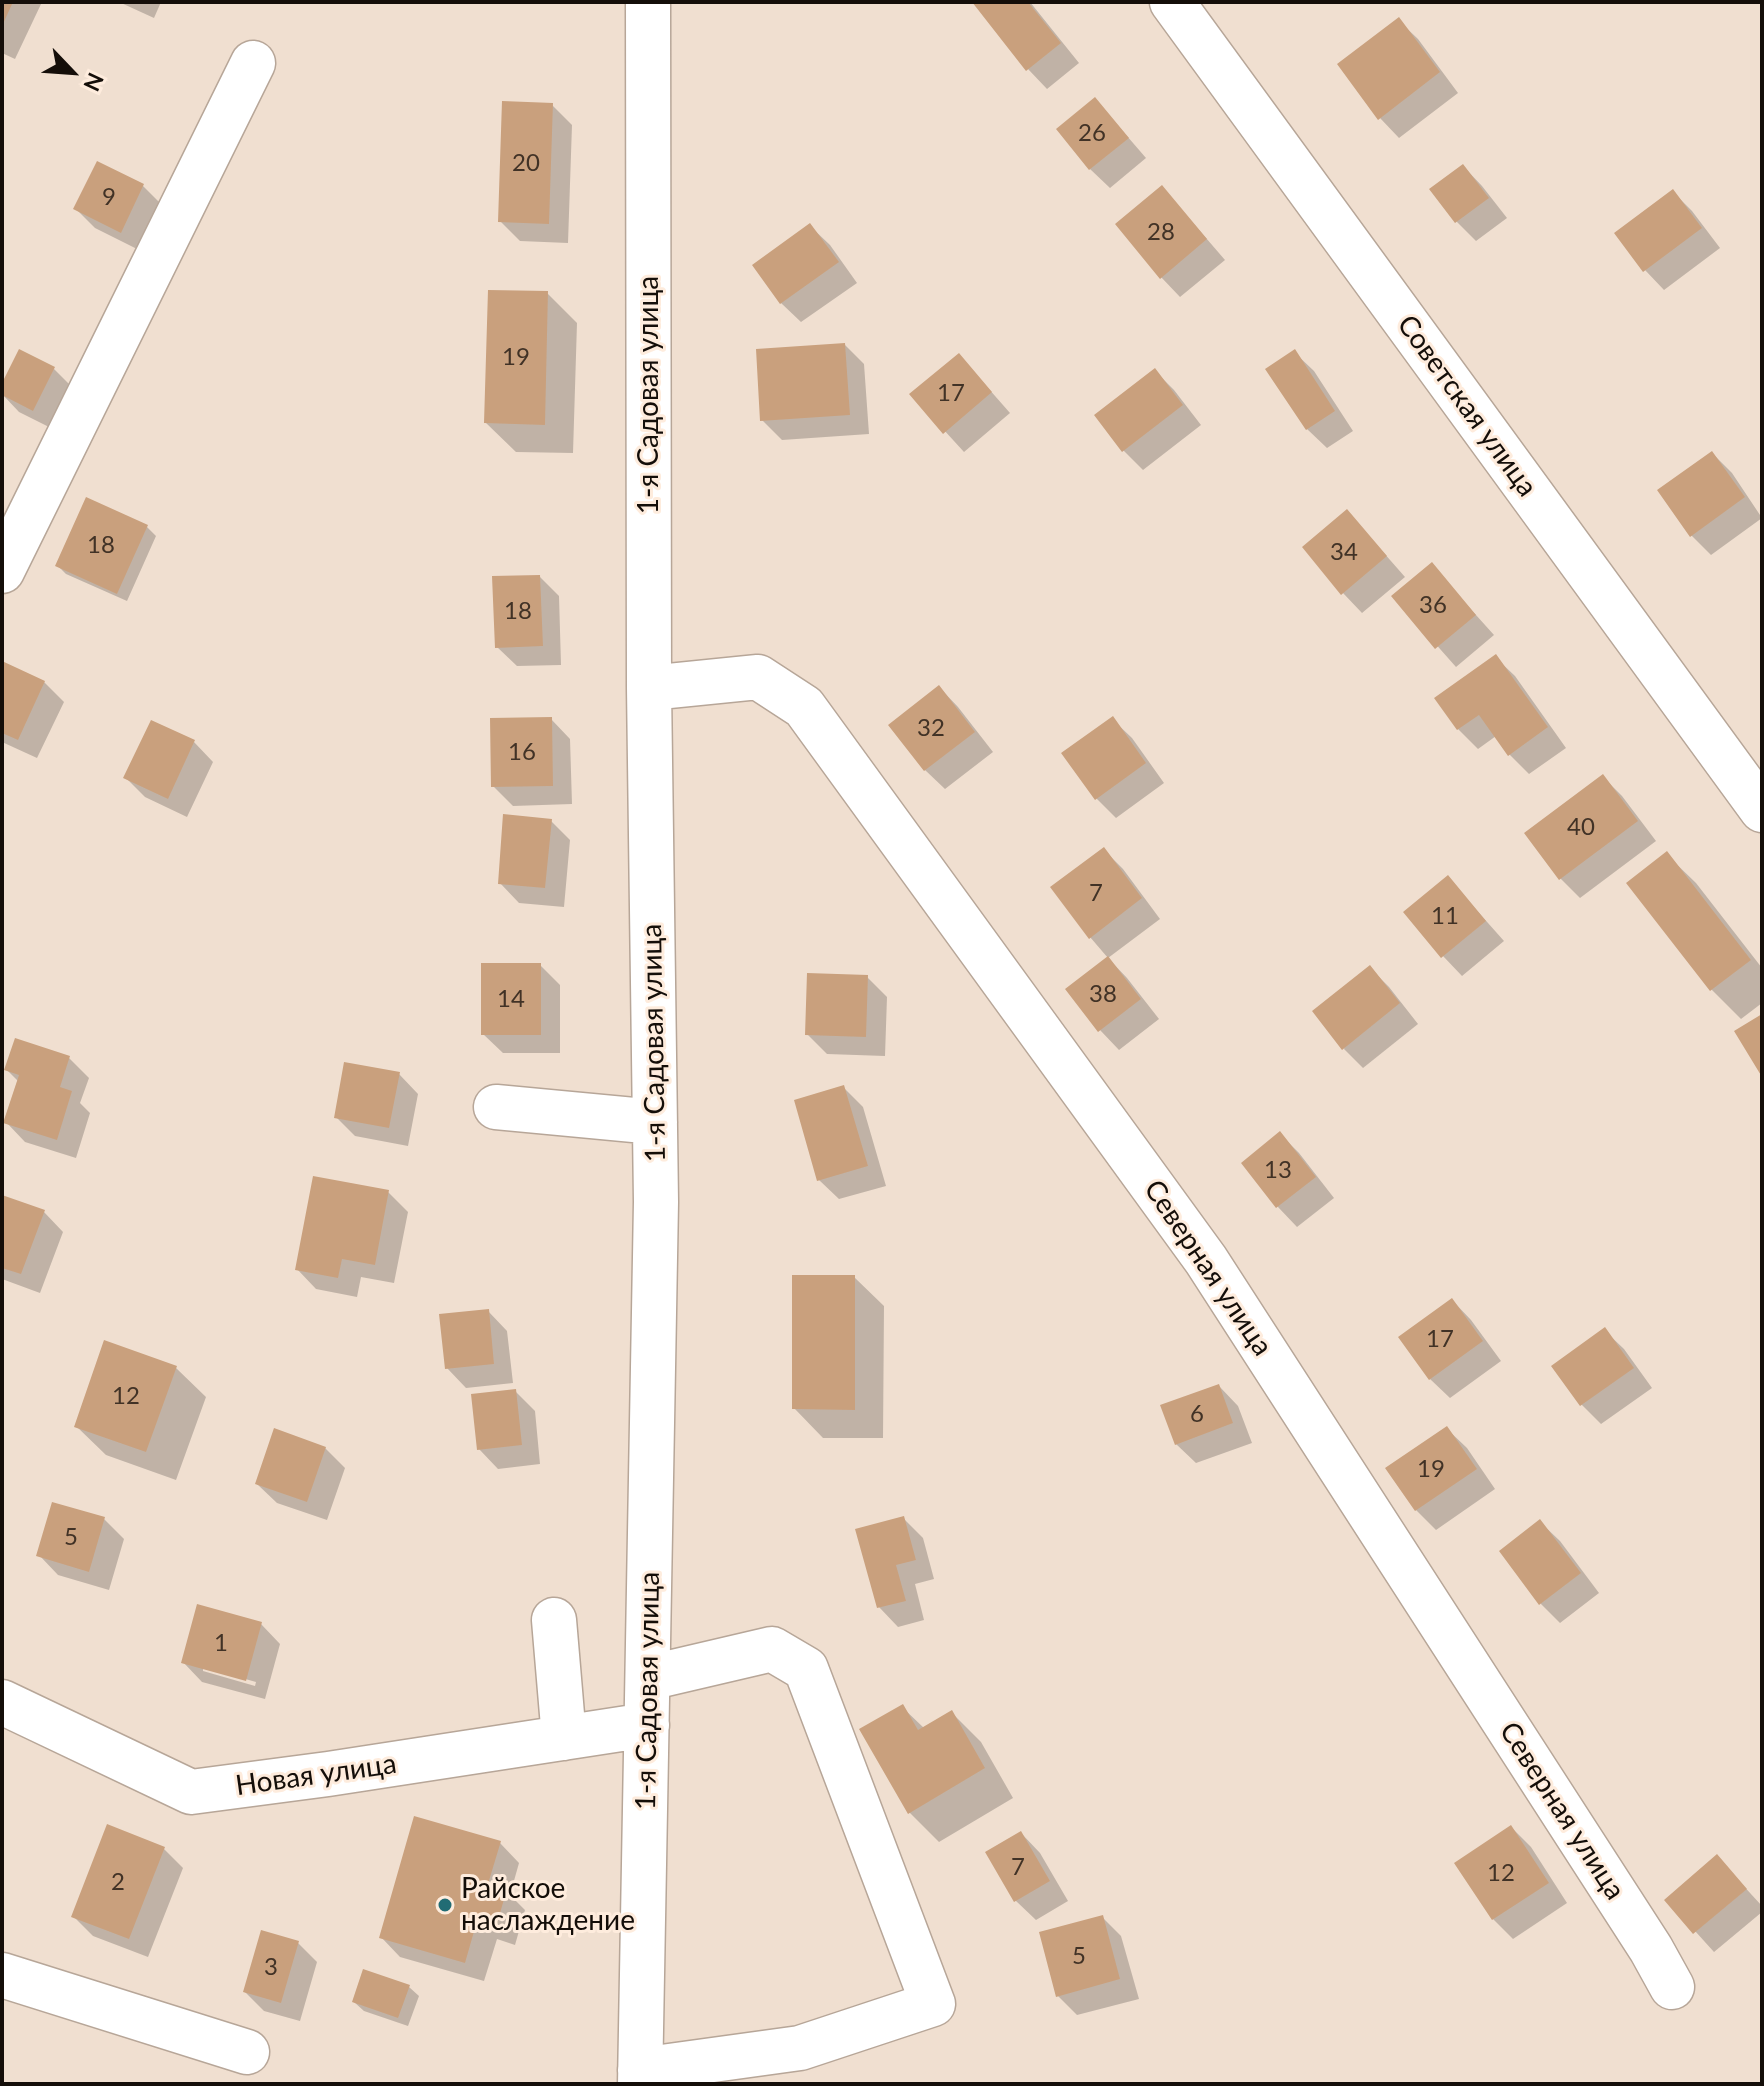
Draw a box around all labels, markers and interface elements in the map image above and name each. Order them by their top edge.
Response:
north arrow [32,32,112,112]
text: N [78,69,110,96]
house number: 26 [1078,119,1106,147]
house number: 20 [512,149,540,177]
house number: 9 [102,183,116,211]
house number: 28 [1147,218,1175,246]
street label: 1-я Садовая улица [632,276,666,514]
street label: Советская улица [1390,309,1544,503]
house number: 19 [502,343,530,371]
house number: 17 [937,379,965,407]
house number: 18 [87,531,115,559]
house number: 34 [1330,538,1358,566]
house number: 36 [1419,591,1447,619]
house number: 18 [504,597,532,625]
house number: 32 [917,714,945,742]
house number: 16 [508,738,536,766]
house number: 40 [1567,813,1595,841]
house number: 7 [1089,879,1103,907]
house number: 11 [1431,902,1459,930]
street label: 1-я Садовая улица [635,924,673,1162]
house number: 38 [1089,980,1117,1008]
house number: 14 [497,985,525,1013]
house number: 13 [1264,1156,1292,1184]
street label: Северная улица [1137,1174,1279,1362]
house number: 17 [1426,1325,1454,1353]
house number: 12 [112,1382,140,1410]
house number: 6 [1190,1400,1204,1428]
house number: 19 [1417,1455,1445,1483]
house number: 5 [64,1523,78,1551]
street label: 1-я Садовая улица [629,1572,667,1810]
house number: 1 [214,1629,228,1657]
street label: Северная улица [1492,1716,1632,1906]
street label: Новая улица [233,1747,399,1803]
house number: 7 [1011,1853,1025,1881]
house number: 12 [1487,1859,1515,1887]
house number: 2 [111,1868,125,1896]
place label: Райское наслаждение [461,1872,635,1938]
marker: Райское наслаждение [436,1896,454,1914]
house number: 5 [1072,1942,1086,1970]
house number: 3 [264,1953,278,1981]

